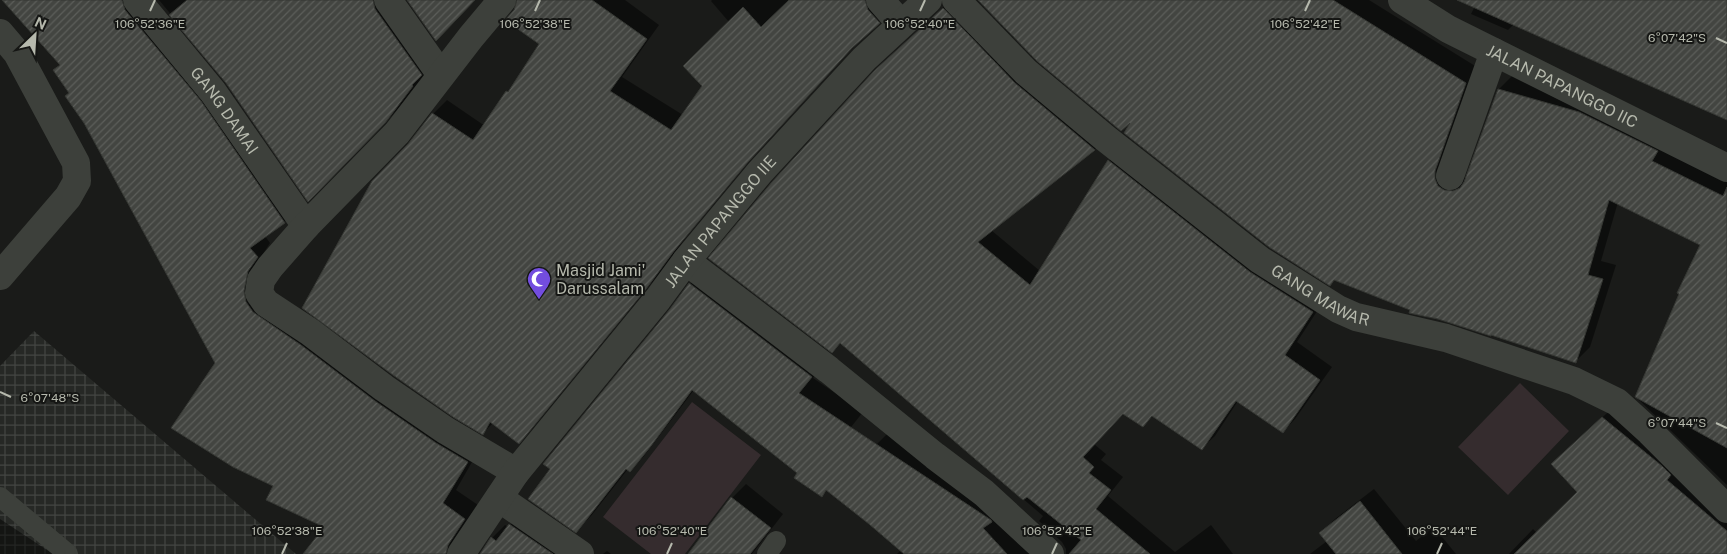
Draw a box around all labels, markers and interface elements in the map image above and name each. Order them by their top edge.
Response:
north arrow [10,10,60,60]
text: N [32,14,49,33]
text: 106°52'36"E [115,17,185,31]
text: 106°52'38"E [500,17,570,31]
text: 106°52'40"E [885,17,955,31]
text: 106°52'42"E [1270,17,1340,31]
text: 6°07'42"S [1648,31,1706,45]
street label: JALAN PAPANGGO IIC [1484,40,1641,132]
street label: GANG DAMAI [187,63,263,158]
street label: JALAN PAPANGGO IIE [660,151,780,291]
street label: GANG MAWAR [1268,260,1371,329]
place label: Masjid Jami' Darussalam [556,261,645,298]
mosque icon: Masjid Jami' Darussalam [526,266,552,300]
text: 6°07'48"S [21,391,79,405]
text: 6°07'44"S [1648,416,1706,430]
text: 106°52'38"E [252,524,322,538]
text: 106°52'40"E [637,524,707,538]
text: 106°52'42"E [1022,524,1092,538]
text: 106°52'44"E [1407,524,1477,538]

